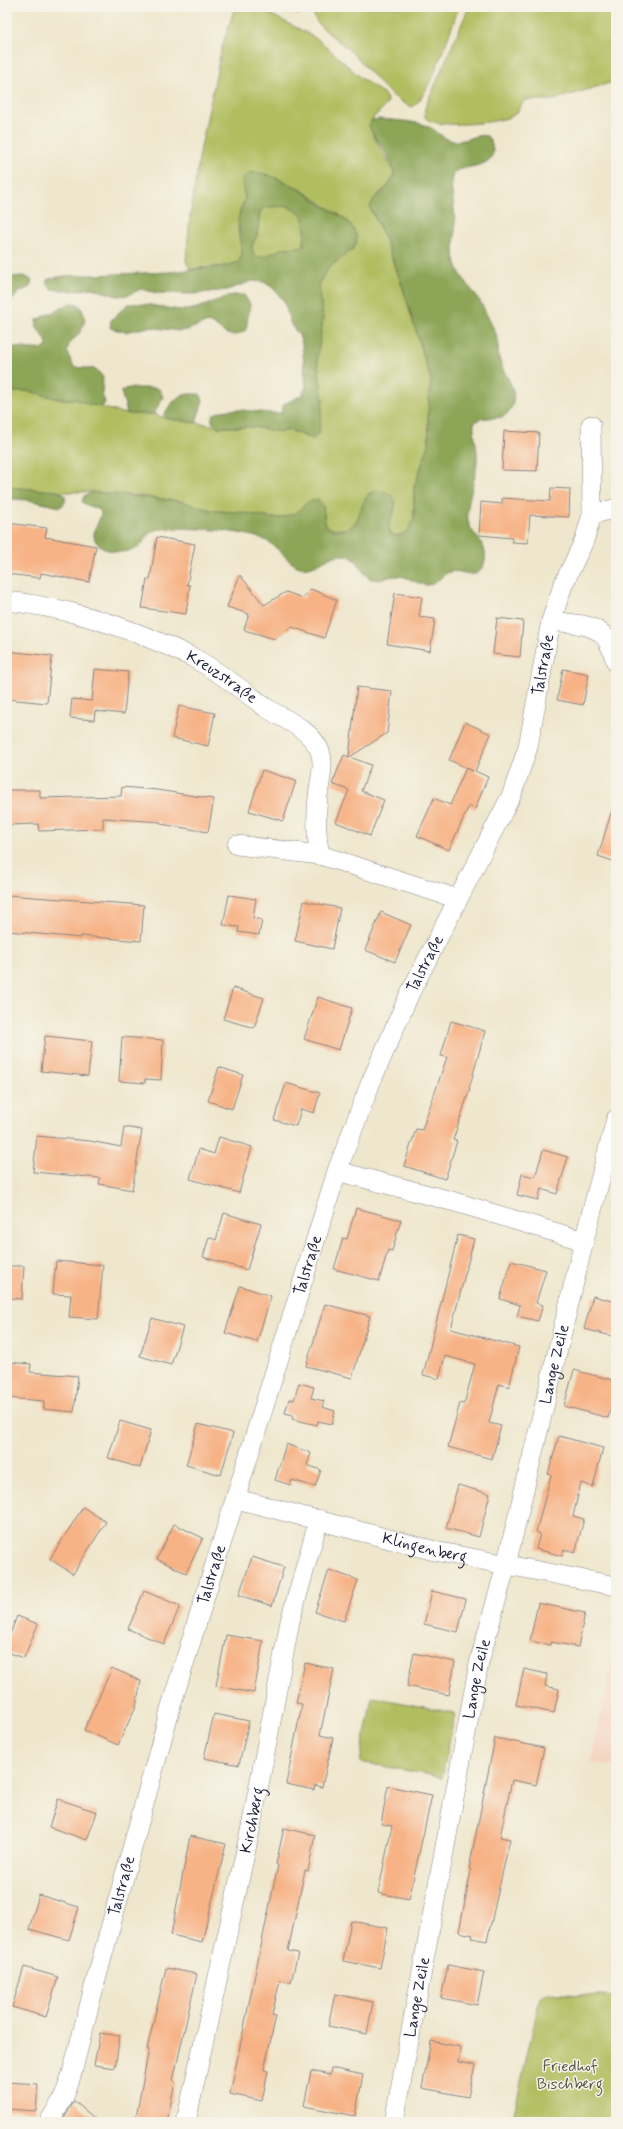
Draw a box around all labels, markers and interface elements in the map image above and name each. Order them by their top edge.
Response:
street label: Talstraße [527,632,559,697]
street label: Kreuzstraße [183,645,262,708]
street label: Talstraße [402,931,448,996]
street label: Talstraße [289,1233,327,1298]
street label: Lange Zeile [535,1322,574,1406]
street label: Klingenberg [380,1527,469,1568]
street label: Talstraße [193,1542,231,1607]
street label: Lange Zeile [458,1636,496,1720]
street label: Kirchberg [235,1785,270,1855]
street label: Talstraße [103,1853,140,1919]
street label: Lange Zeile [399,1955,435,2039]
park label: Friedhof Bischberg [537,2056,603,2096]

